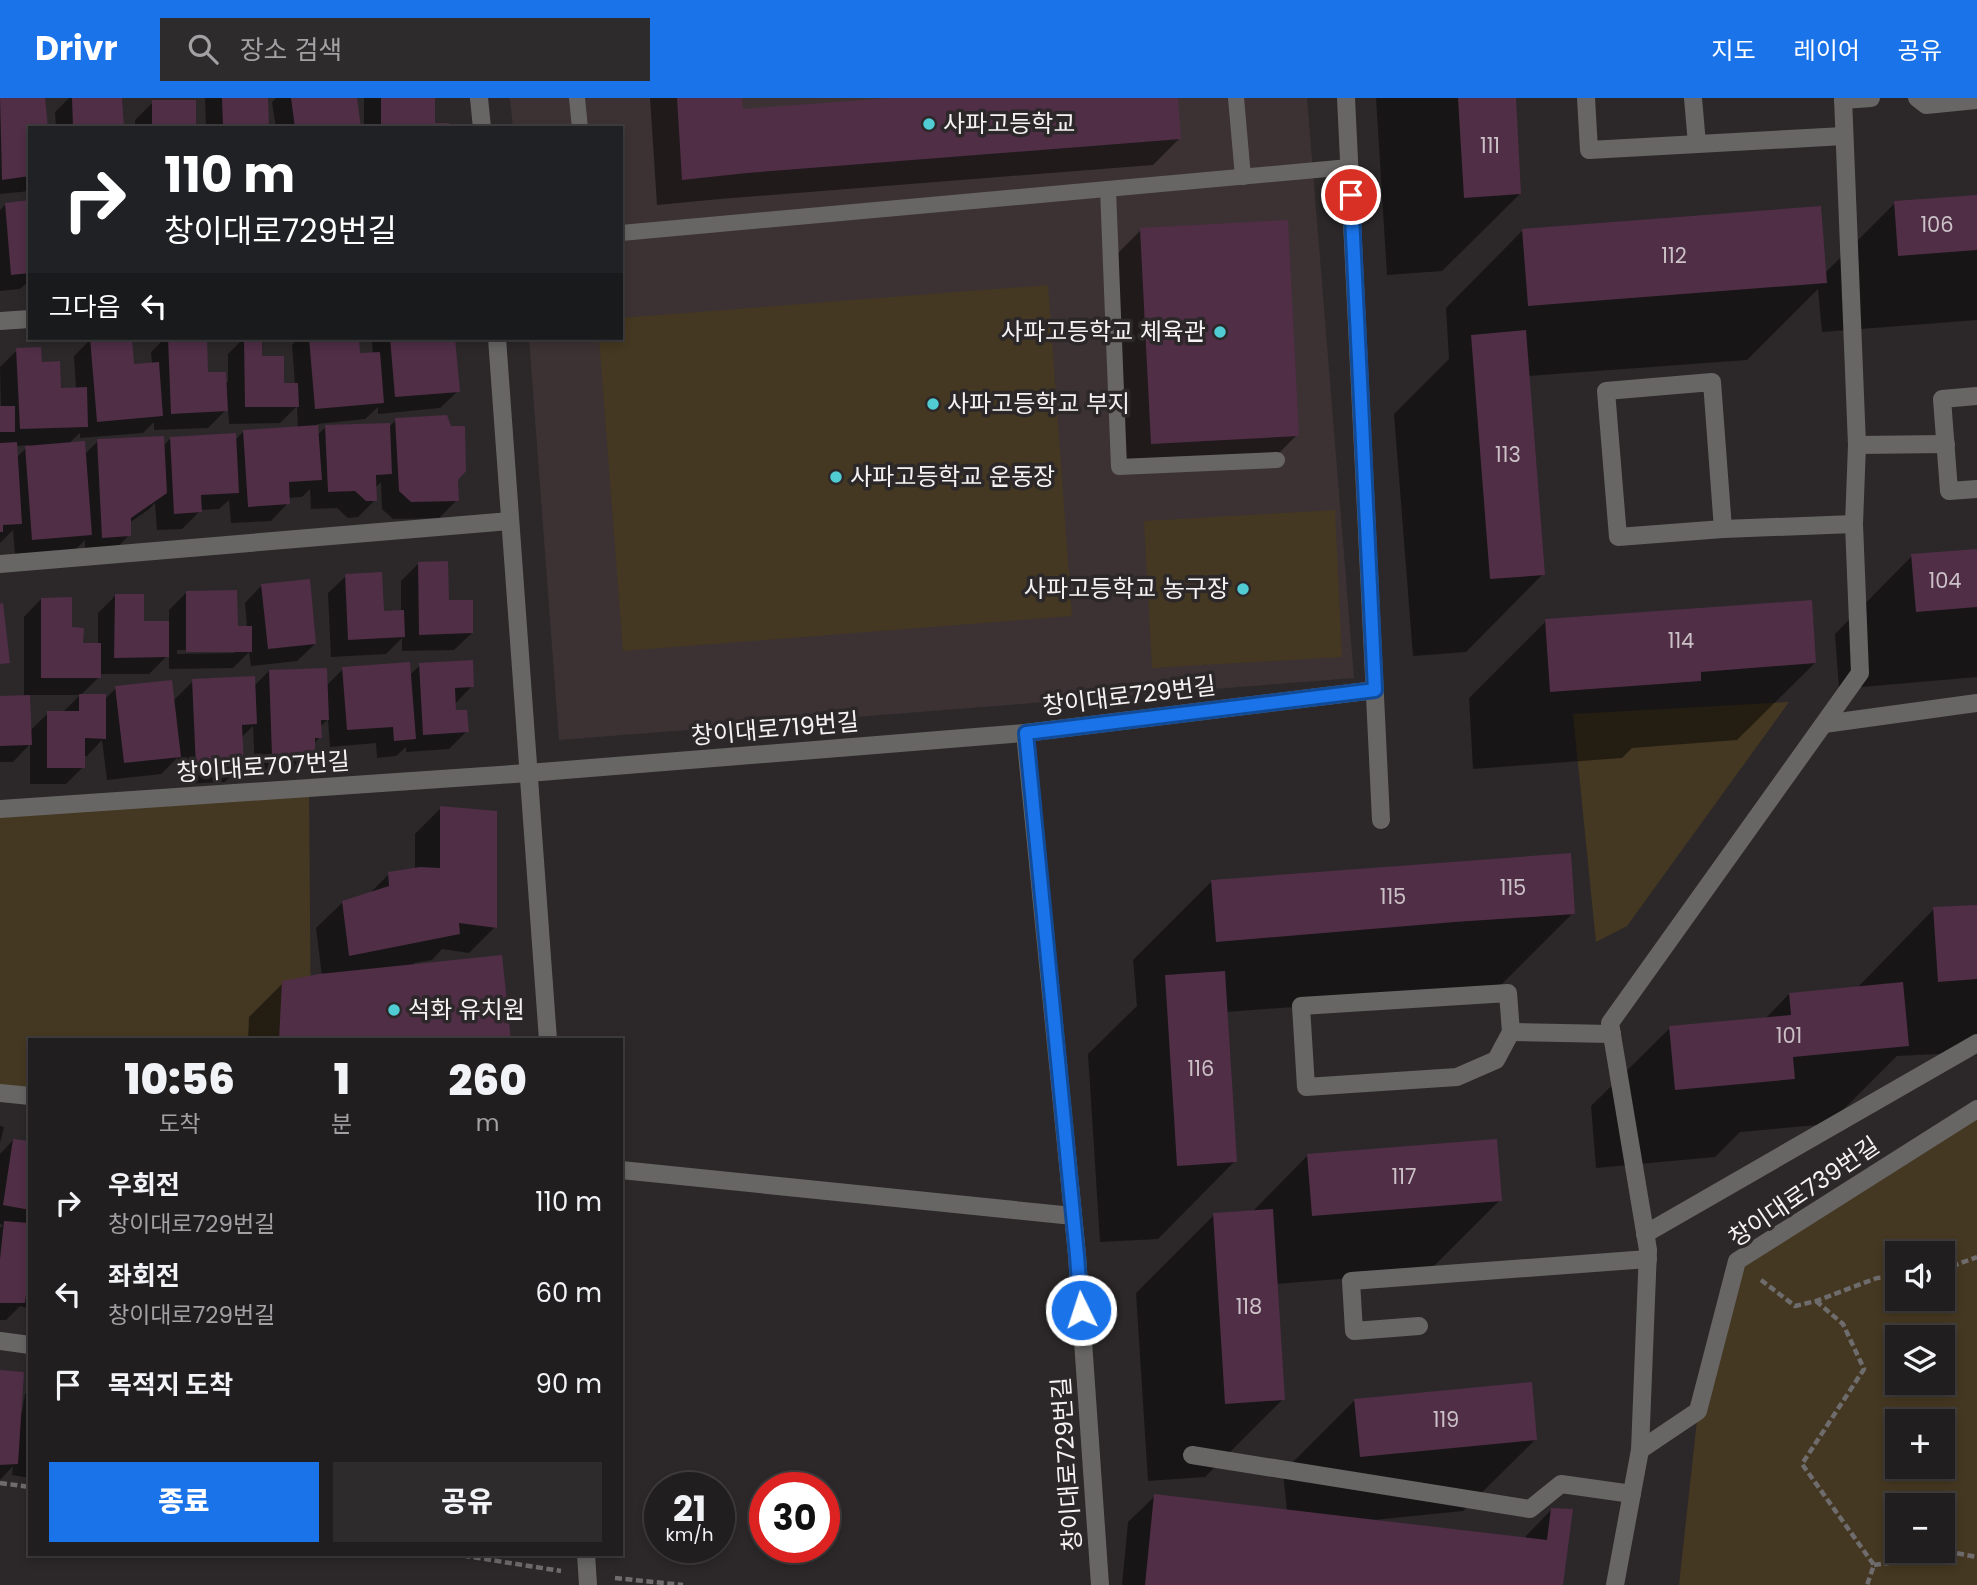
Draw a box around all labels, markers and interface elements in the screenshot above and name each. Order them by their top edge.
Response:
search box [160,18,650,81]
text: Drivr [35,25,118,72]
icon: search [184,30,222,68]
text: 장소 검색 [240,32,342,68]
text: 지도 [1711,34,1756,67]
text: 레이어 [1794,34,1860,67]
text: 공유 [1898,34,1942,67]
place label: 사파고등학교 [943,107,1075,140]
marker: 사파고등학교 [921,116,937,132]
house number: 111 [1480,131,1500,160]
text: 110 m [164,141,295,209]
icon: right [49,154,140,245]
pin [1321,165,1381,225]
icon: arrive [1332,176,1370,214]
text: 창이대로729번길 [164,208,397,253]
house number: 106 [1920,210,1954,239]
house number: 112 [1661,241,1687,270]
icon: left [135,287,173,325]
text: 그다음 [49,289,121,325]
place label: 사파고등학교 체육관 [1001,315,1206,348]
marker: 사파고등학교 체육관 [1212,324,1228,340]
place label: 사파고등학교 부지 [947,387,1130,420]
marker: 사파고등학교 부지 [925,396,941,412]
house number: 113 [1495,440,1521,469]
place label: 사파고등학교 운동장 [850,460,1055,493]
marker: 사파고등학교 운동장 [828,469,844,485]
house number: 104 [1928,566,1962,595]
place label: 사파고등학교 농구장 [1024,572,1229,605]
marker: 사파고등학교 농구장 [1235,581,1251,597]
house number: 114 [1668,626,1694,655]
street label: 창이대로729번길 [1040,668,1218,723]
street label: 창이대로719번길 [690,705,860,752]
street label: 창이대로707번길 [175,744,351,789]
house number: 115 [1500,873,1526,902]
house number: 115 [1380,882,1406,911]
place label: 석화 유치원 [408,993,525,1026]
marker: 석화 유치원 [386,1002,402,1018]
house number: 101 [1776,1021,1802,1050]
text: 10:56 [124,1050,235,1109]
text: 1 [334,1050,350,1109]
text: 260 [449,1051,527,1110]
house number: 116 [1188,1054,1214,1083]
text: m [476,1107,500,1139]
text: 도착 [158,1108,201,1140]
text: 분 [331,1108,352,1140]
street label: 창이대로739번길 [1722,1129,1885,1254]
house number: 117 [1392,1162,1416,1191]
text: 우회전 [108,1167,180,1203]
icon: right [49,1184,87,1222]
text: 110 m [535,1184,602,1220]
text: 창이대로729번길 [108,1208,275,1240]
map controls [1885,1241,1955,1563]
button: sound [1885,1241,1955,1311]
text: 좌회전 [108,1258,180,1294]
position arrow [1044,1273,1118,1347]
icon: left [49,1275,87,1313]
text: 60 m [535,1275,602,1311]
house number: 118 [1236,1292,1262,1321]
text: 창이대로729번길 [108,1299,275,1331]
button: layers [1885,1325,1955,1395]
icon: arrive [49,1366,87,1404]
text: 90 m [536,1366,602,1402]
text: 목적지 도착 [108,1367,233,1403]
street label: 창이대로729번길 [1044,1376,1089,1552]
house number: 119 [1433,1405,1459,1434]
button: + [1885,1409,1955,1479]
button: 종료 [49,1462,319,1542]
button: 공유 [333,1462,602,1542]
speed limit sign: 30 [749,1472,840,1563]
text: 21 [673,1484,706,1533]
button: − [1885,1493,1955,1563]
text: km/h [666,1522,713,1547]

